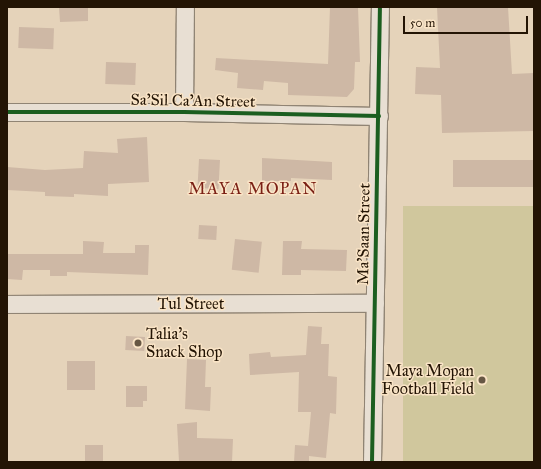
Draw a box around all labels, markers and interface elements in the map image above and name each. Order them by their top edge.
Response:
scale bar [405,8,530,34]
text: 50 m [410,16,435,30]
street label: Sa'Sil Ca'An Street [130,90,256,112]
district label: MAYA MOPAN [188,179,318,199]
street label: Ma'Saan Street [354,183,374,285]
street label: Tul Street [158,294,224,314]
place label: Talia's Snack Shop [146,324,222,362]
marker: Talia's Snack Shop [133,338,143,348]
place label: Maya Mopan Football Field [381,361,474,399]
marker: Maya Mopan Football Field [477,375,487,385]

